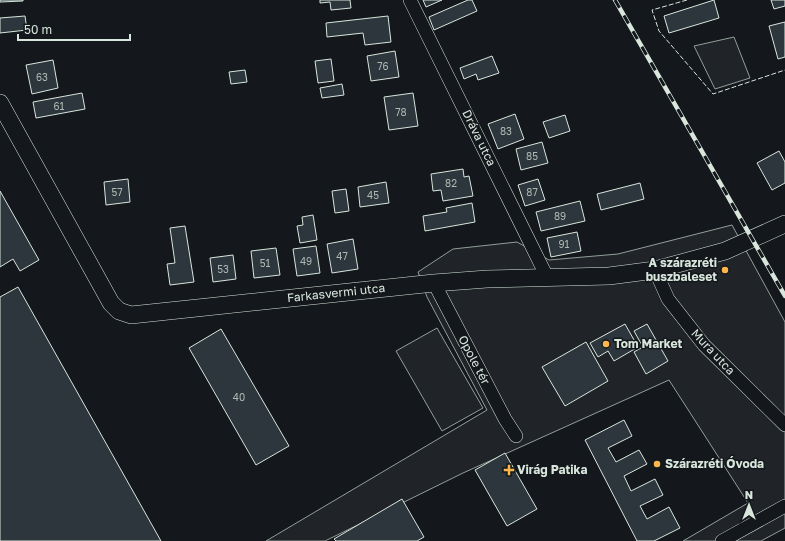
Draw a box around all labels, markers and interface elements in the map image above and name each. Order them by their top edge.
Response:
scale bar [18,16,130,42]
text: 50 m [24,22,52,37]
house number: 76 [377,60,389,72]
house number: 63 [36,71,48,83]
house number: 61 [54,100,65,112]
house number: 78 [395,106,407,118]
street label: Dráva utca [459,107,500,168]
house number: 83 [500,125,512,137]
house number: 85 [526,150,538,162]
house number: 82 [445,177,457,189]
house number: 57 [111,186,123,198]
house number: 87 [526,186,538,198]
house number: 45 [367,189,379,201]
house number: 89 [554,210,566,222]
house number: 91 [559,238,570,250]
house number: 47 [336,250,348,262]
house number: 49 [300,255,312,267]
place label: A szárazréti buszbaleset [646,255,717,284]
house number: 51 [260,257,270,269]
house number: 53 [217,263,229,275]
marker: A szárazréti buszbaleset [720,265,730,275]
street label: Farkasvermi utca [286,280,386,305]
street label: Mura utca [688,326,738,378]
street label: Opole tér [455,333,494,387]
place label: Tom Market [614,336,683,351]
marker: Tom Market [601,339,611,349]
house number: 40 [233,391,245,403]
place label: Szárazréti Óvoda [665,456,764,471]
marker: Szárazréti Óvoda [652,459,662,469]
place label: Virág Patika [517,462,587,477]
marker: Virág Patika [504,465,514,475]
north arrow [729,485,769,525]
text: N [745,488,753,501]

